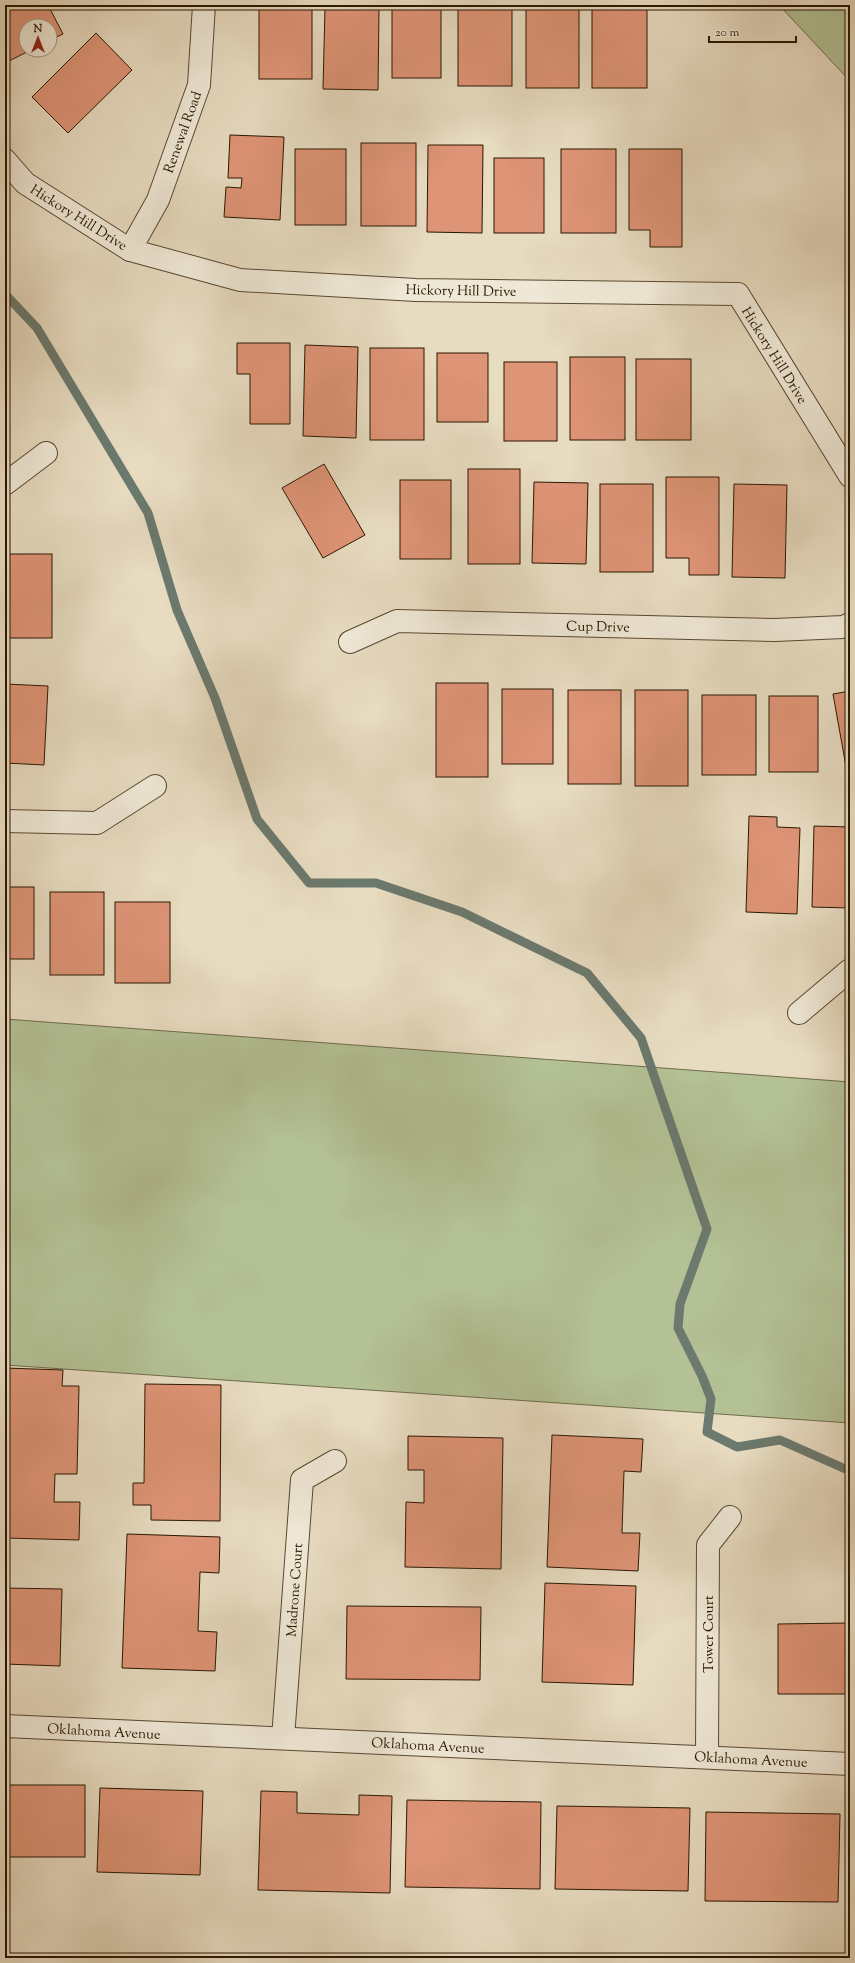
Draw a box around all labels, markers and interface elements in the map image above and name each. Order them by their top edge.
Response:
north arrow [18,18,58,58]
scale bar [709,18,796,44]
text: N [33,21,43,37]
text: 20 m [715,24,740,42]
street label: Renewal Road [160,89,208,176]
street label: Hickory Hill Drive [26,181,130,257]
street label: Hickory Hill Drive [405,281,517,303]
street label: Hickory Hill Drive [735,304,811,408]
street label: Cup Drive [566,617,630,639]
street label: Madrone Court [283,1542,309,1638]
street label: Tower Court [700,1595,720,1673]
street label: Oklahoma Avenue [47,1720,161,1746]
street label: Oklahoma Avenue [371,1734,485,1760]
street label: Oklahoma Avenue [694,1748,808,1774]

